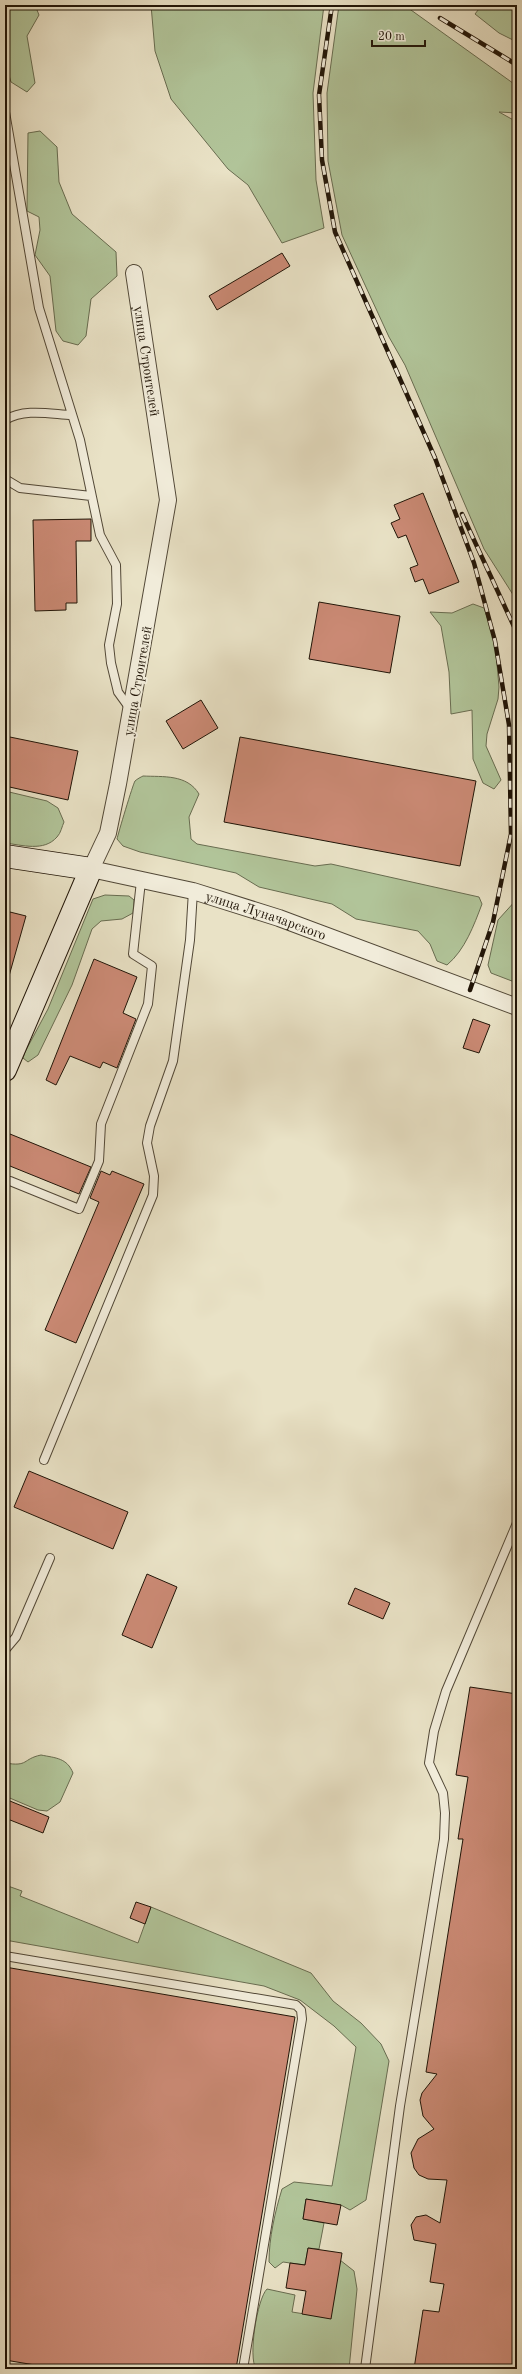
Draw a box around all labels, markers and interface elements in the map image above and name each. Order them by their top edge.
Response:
scale bar [372,22,425,48]
text: 20 m [378,31,405,43]
street label: улица Строителей [131,305,161,417]
street label: улица Строителей [121,625,155,737]
street label: улица Луначарского [204,889,328,943]

